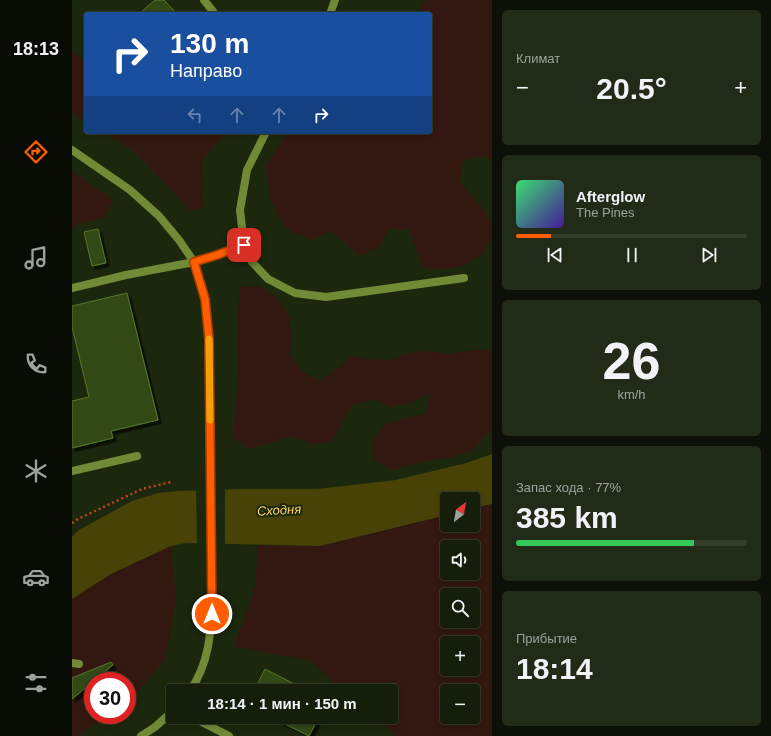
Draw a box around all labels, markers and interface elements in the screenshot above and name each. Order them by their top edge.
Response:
icon: right [104,28,156,80]
text: 130 m [170,28,249,59]
text: 18:13 [13,39,59,59]
text: Климат [516,51,560,66]
text: Направо [170,61,242,81]
text: 20.5° [596,72,667,105]
text: − [516,75,529,100]
text: + [734,75,747,100]
icon: left [184,104,206,126]
icon: ahead [226,104,248,126]
icon: ahead [268,104,290,126]
icon: right [310,104,332,126]
icon: directions [22,138,50,166]
text: Afterglow [576,188,645,205]
text: The Pines [576,205,635,220]
pin [227,228,261,262]
icon: arrive [233,234,255,256]
icon: music [22,244,50,272]
icon: previous [544,244,566,266]
icon: pause [621,244,643,266]
icon: next [698,244,720,266]
text: 26 [603,332,660,390]
icon: phone [22,350,50,378]
text: km/h [617,387,646,402]
icon: climate [22,457,50,485]
text: Запас хода · 77% [516,480,621,495]
north arrow [440,492,480,532]
map controls [440,492,480,724]
water label: Сходня [257,501,302,519]
text: 385 km [516,501,618,534]
button: sound [440,540,480,580]
icon: car [22,563,50,591]
button: search [440,588,480,628]
position arrow [191,593,233,635]
text: Прибытие [516,631,577,646]
button: + [440,636,480,676]
text: 18:14 [516,652,593,685]
icon: filters [22,669,50,697]
speed limit sign: 30 [84,672,136,724]
button: − [440,684,480,724]
text: 18:14 · 1 мин · 150 m [207,695,357,712]

